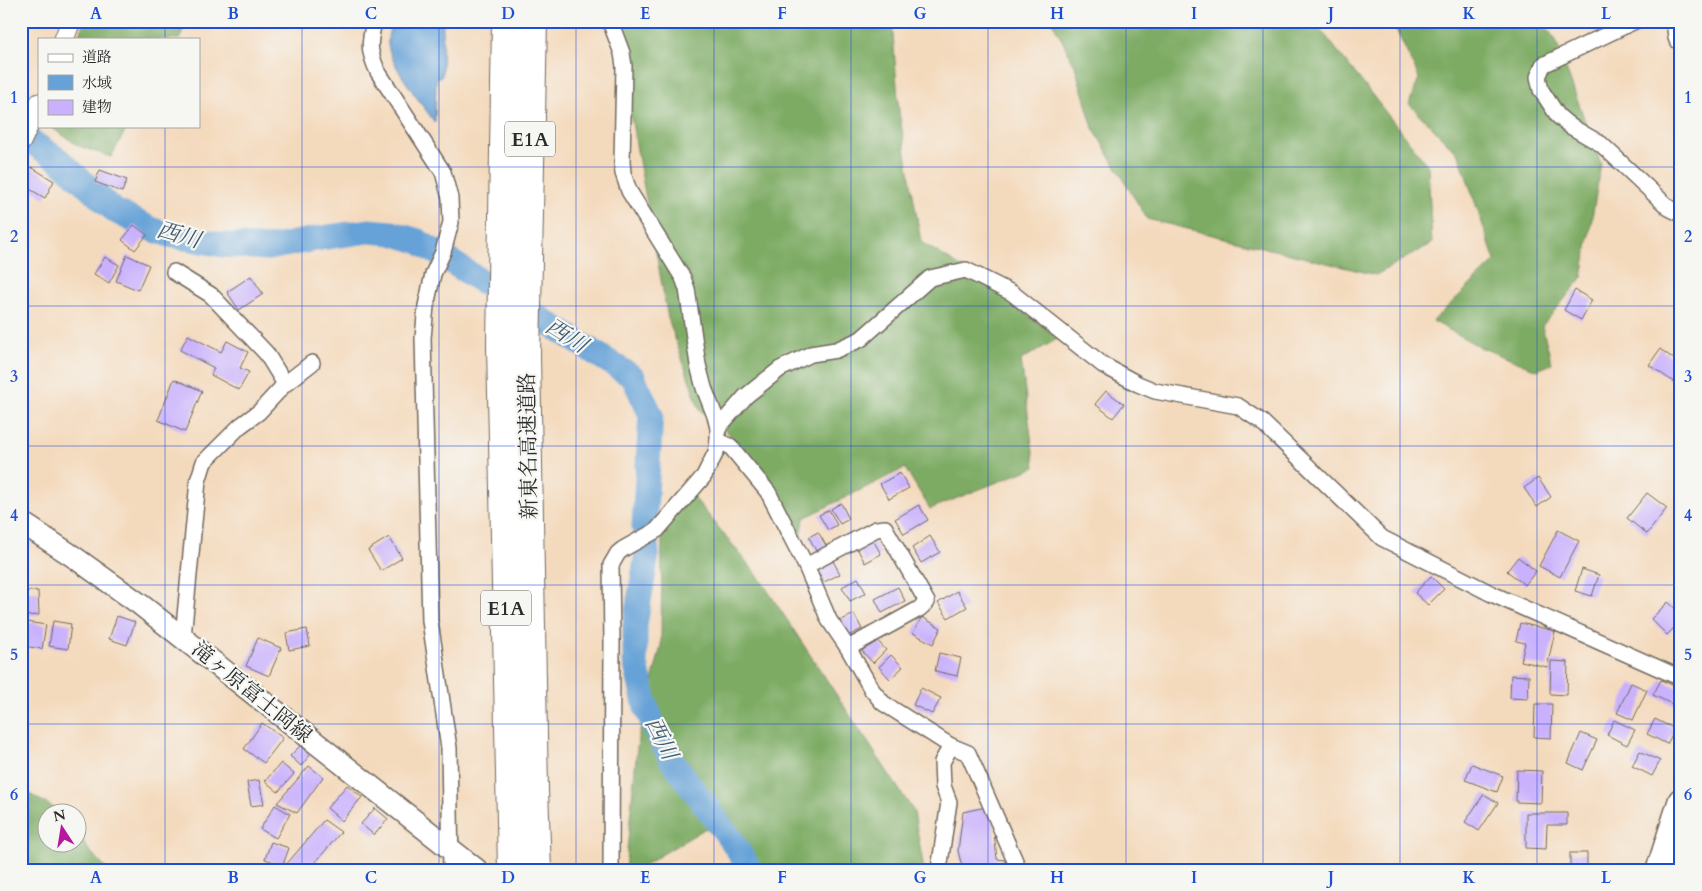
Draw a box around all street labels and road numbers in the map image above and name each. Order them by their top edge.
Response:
road number: E1A [505,122,555,156]
street label: 新東名高速道路 [513,372,544,520]
road number: E1A [481,590,531,626]
street label: 滝ヶ原富士岡線 [185,635,318,750]

